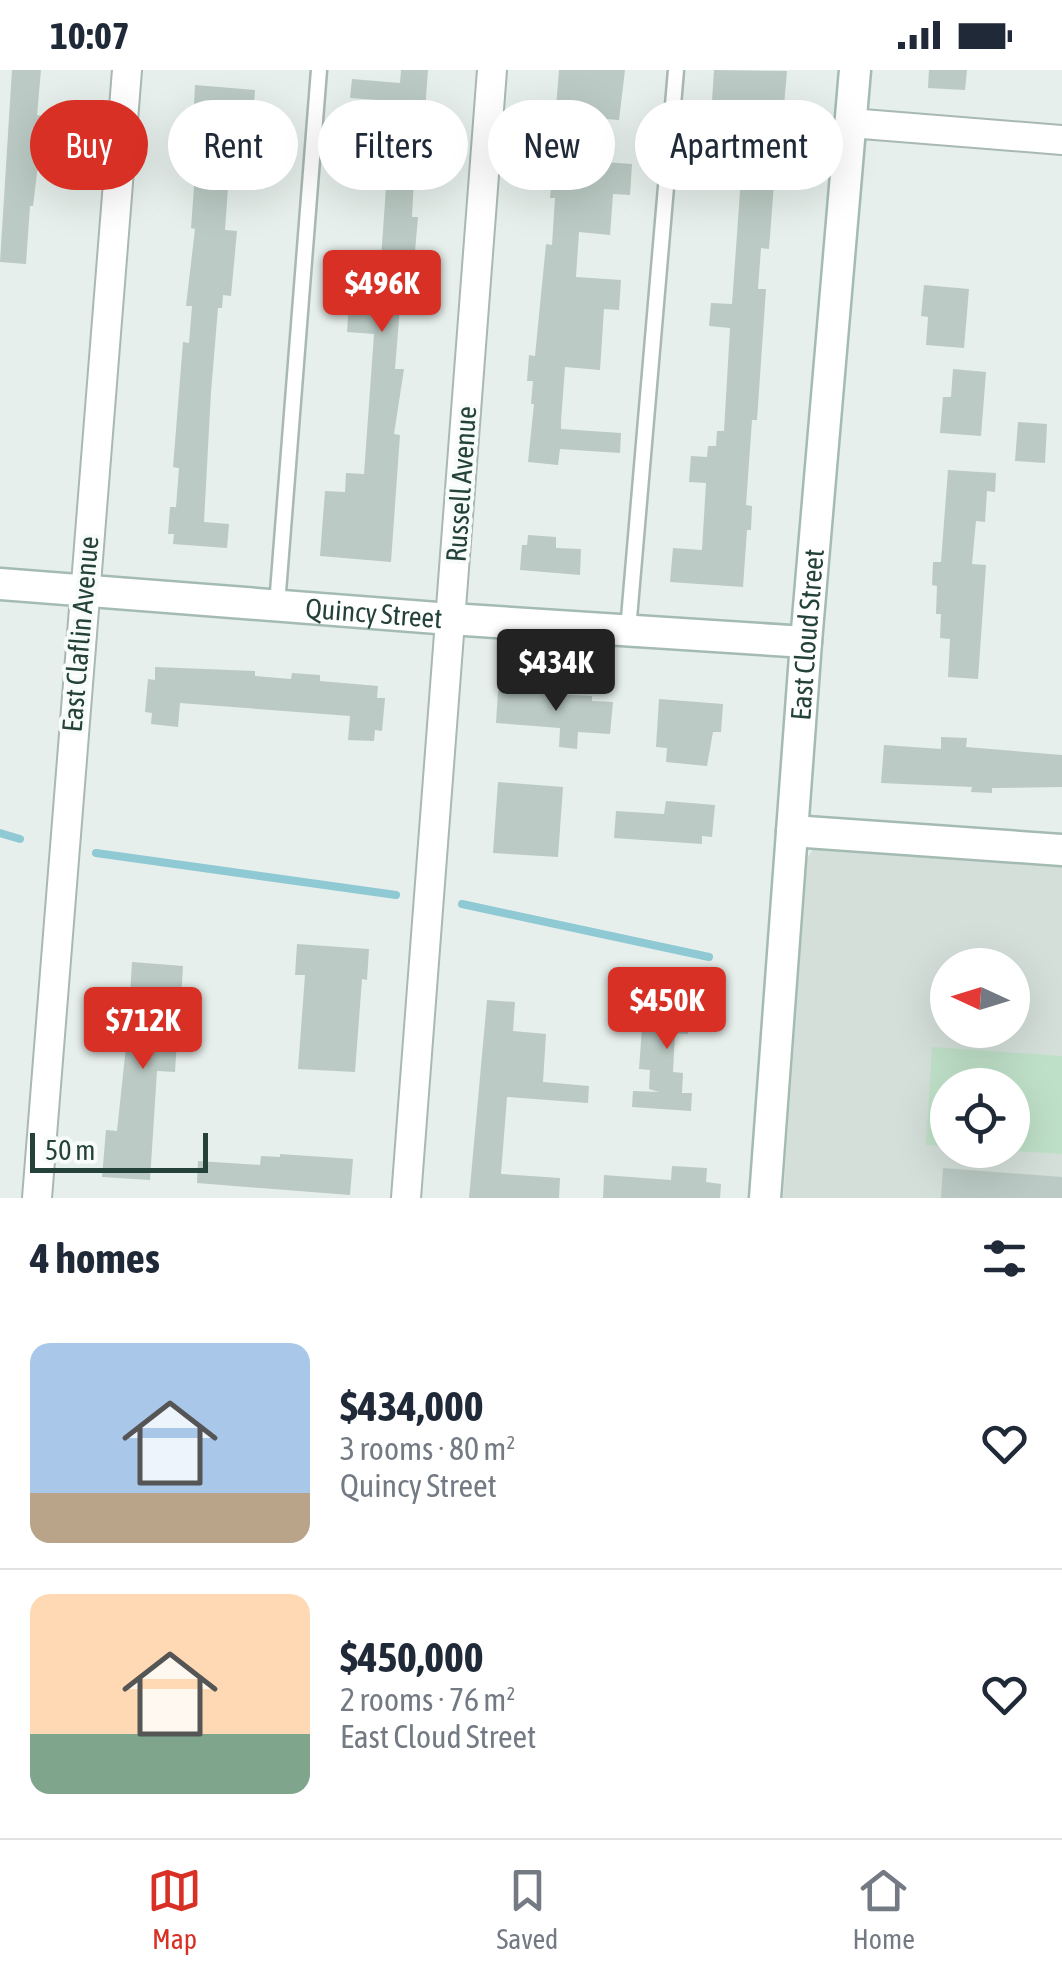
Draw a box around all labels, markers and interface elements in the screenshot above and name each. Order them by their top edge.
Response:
text: 10:07 [50,14,130,57]
chip: Buy [30,100,148,190]
chip: Rent [168,100,298,190]
chip: Filters [318,100,468,190]
chip: New [488,100,615,190]
chip: Apartment [635,100,843,190]
pin: $496K [312,250,452,335]
text: $496K [345,264,419,301]
street label: Russell Avenue [440,405,482,563]
street label: East Claflin Avenue [56,535,104,733]
street label: East Cloud Street [784,548,830,721]
street label: Quincy Street [304,592,443,634]
pin: $434K [486,629,626,714]
text: $434K [519,643,593,680]
north arrow [930,948,1030,1048]
map controls [930,948,1030,1168]
pin: $450K [597,967,737,1052]
text: $450K [630,981,704,1018]
pin: $712K [73,987,213,1072]
text: $712K [106,1001,180,1038]
button: locate [930,1068,1030,1168]
scale bar [30,1128,208,1172]
text: 50 m [45,1134,95,1166]
icon: filters [977,1231,1032,1286]
text: 4 homes [30,1234,160,1282]
text: $434,000 [340,1382,484,1430]
icon: home [110,1383,230,1503]
icon: heart [977,1416,1032,1471]
text: 3 rooms · 80 m² [340,1430,515,1467]
text: Quincy Street [340,1467,497,1504]
text: $450,000 [340,1633,484,1681]
icon: home [110,1634,230,1754]
icon: heart [977,1667,1032,1722]
text: 2 rooms · 76 m² [340,1681,515,1718]
text: East Cloud Street [340,1718,536,1755]
tab: Map [147,1863,202,1955]
tab: Saved [496,1863,558,1955]
tab: Home [853,1863,915,1955]

